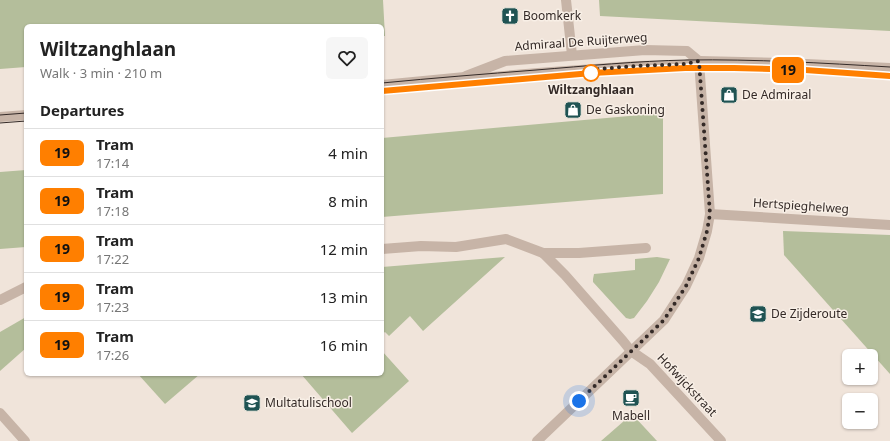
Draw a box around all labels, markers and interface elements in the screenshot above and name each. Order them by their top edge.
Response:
church icon: Boomkerk [500,6,520,26]
place label: Boomkerk [523,7,582,24]
street label: Admiraal De Ruijterweg [514,28,648,55]
text: Wiltzanghlaan [40,36,176,62]
button: heart [326,37,368,79]
line badge: 19 [770,57,806,83]
text: 19 [780,60,796,79]
text: Walk · 3 min · 210 m [40,64,162,82]
marker: Wiltzanghlaan [582,64,600,82]
place label: Wiltzanghlaan [548,81,634,98]
shop icon: De Admiraal [719,85,739,105]
place label: De Admiraal [742,86,811,103]
text: Departures [40,100,124,120]
shop icon: De Gaskoning [563,100,583,120]
place label: De Gaskoning [586,101,665,118]
text: Tram [96,134,134,154]
text: 19 [54,143,70,162]
text: 4 min [328,143,368,163]
text: 17:14 [96,154,129,172]
text: Tram [96,182,134,202]
text: 19 [54,191,70,210]
text: 8 min [328,191,368,211]
street label: Hertspieghelweg [752,194,850,217]
text: 17:18 [96,202,129,220]
text: Tram [96,230,134,250]
text: 19 [54,239,70,258]
text: 12 min [320,239,368,259]
text: 17:22 [96,250,129,268]
text: Tram [96,278,134,298]
text: 19 [54,287,70,306]
text: 13 min [320,287,368,307]
text: 17:23 [96,298,129,316]
school or university icon: De Zijderoute [748,304,768,324]
place label: De Zijderoute [771,305,848,322]
text: Tram [96,326,134,346]
text: 19 [54,335,70,354]
text: 16 min [320,335,368,355]
text: 17:26 [96,346,129,364]
street label: Hofwijckstraat [654,349,722,420]
map controls [842,349,878,429]
button: + [842,349,878,385]
cafe icon: Mabell [621,388,641,408]
your location [569,391,589,411]
school or university icon: Multatulischool [242,393,262,413]
button: − [842,393,878,429]
place label: Multatulischool [265,394,352,411]
place label: Mabell [612,407,650,424]

